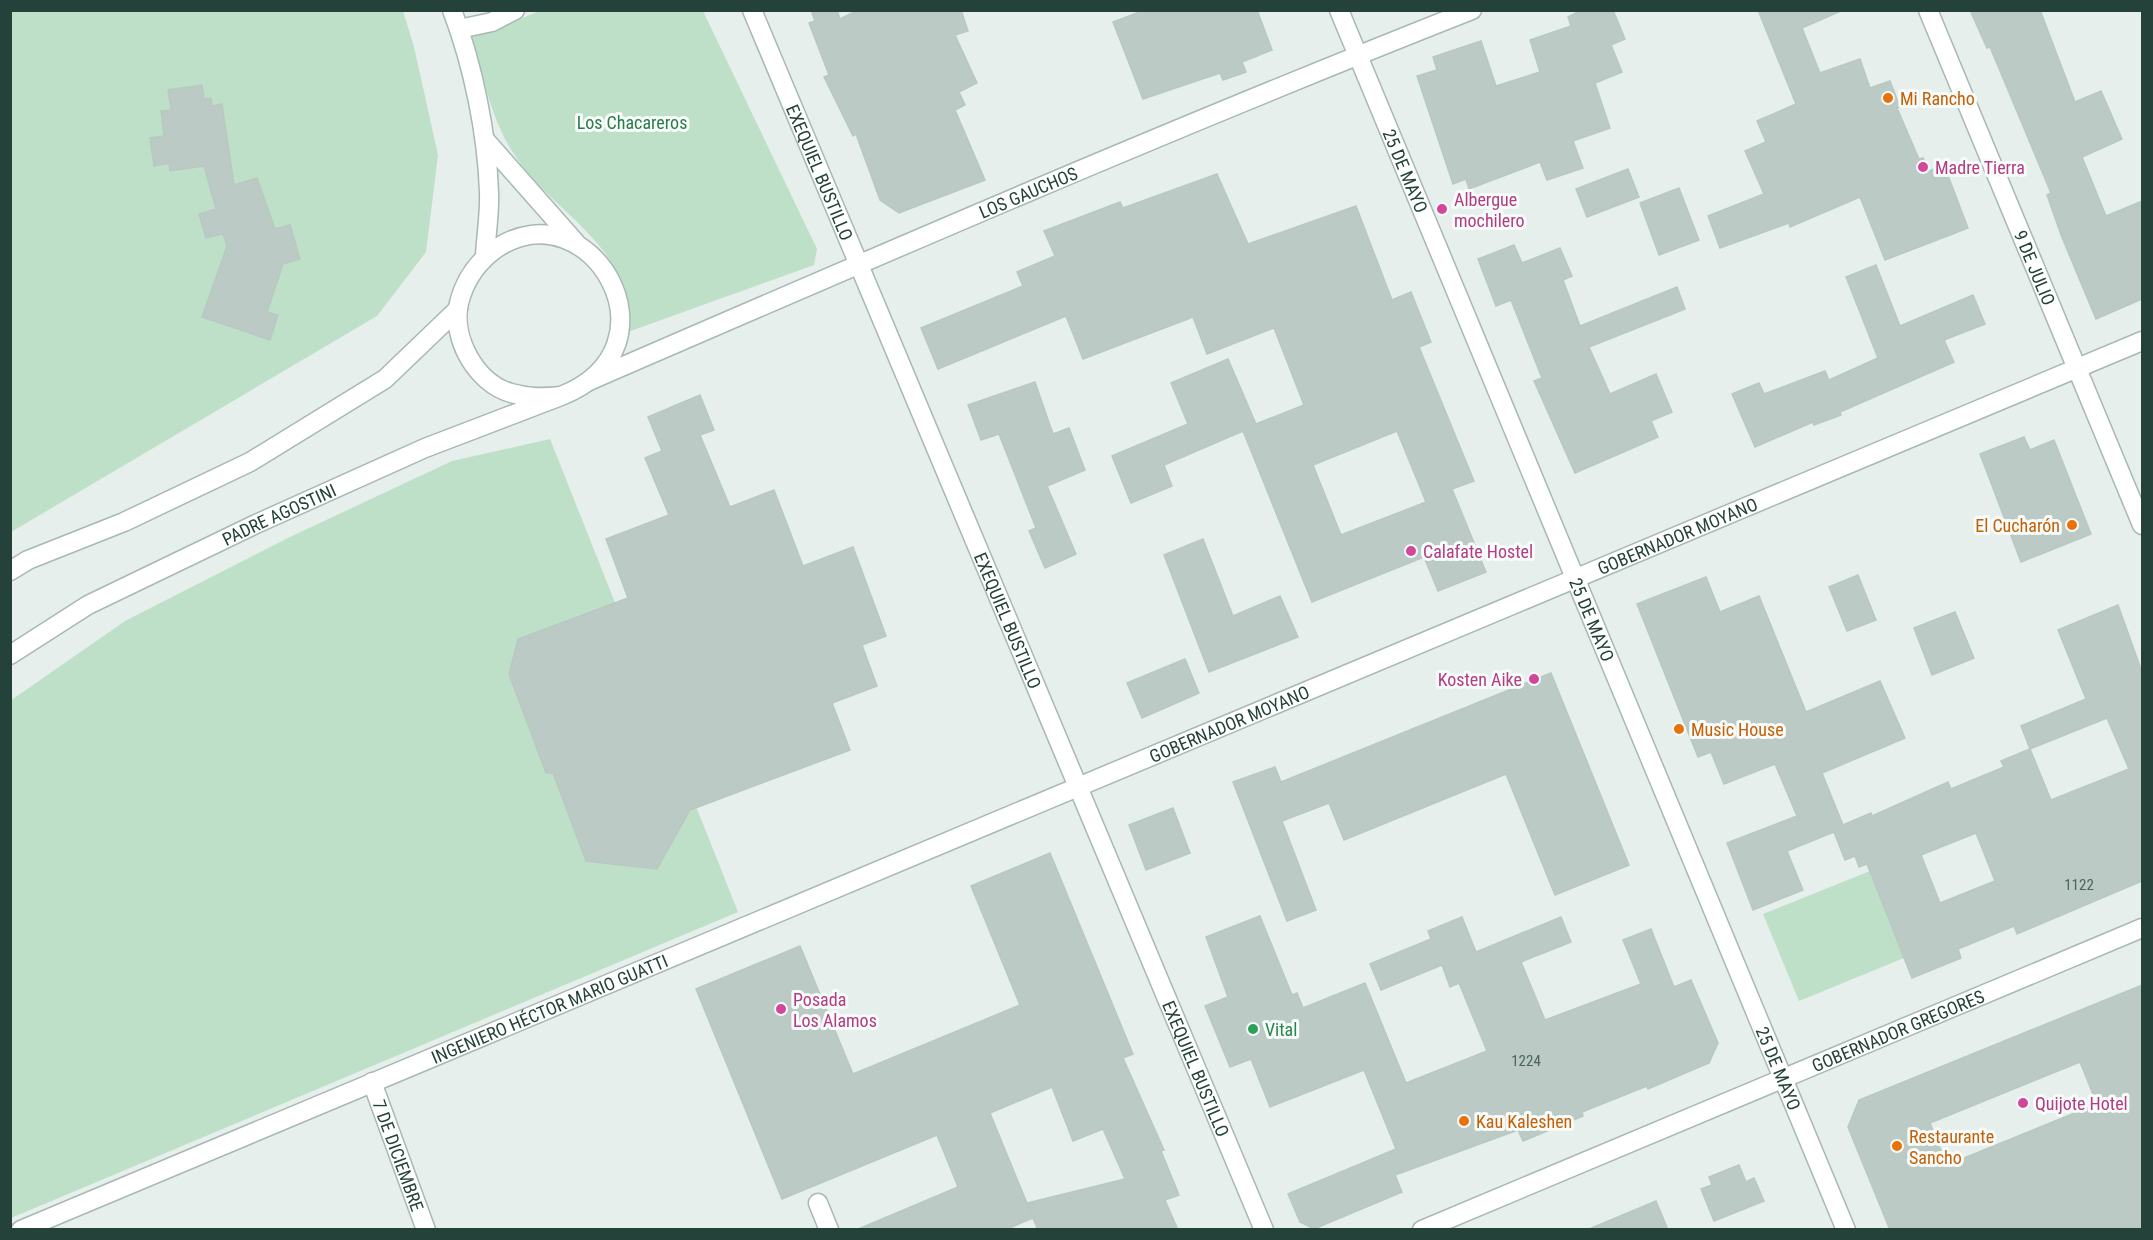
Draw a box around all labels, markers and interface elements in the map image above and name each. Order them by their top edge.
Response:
place label: Mi Rancho [1900,88,1975,109]
marker: Mi Rancho [1881,91,1895,105]
street label: EXEQUIEL BUSTILLO [782,101,858,243]
park label: Los Chacareros [577,112,687,133]
street label: 25 DE MAYO [1379,126,1432,216]
place label: Madre Tierra [1935,157,2025,178]
marker: Madre Tierra [1916,160,1930,174]
street label: LOS GAUCHOS [976,162,1080,222]
place label: Albergue mochilero [1454,189,1525,231]
marker: Albergue mochilero [1435,202,1449,216]
street label: 9 DE JULIO [2010,227,2060,308]
street label: PADRE AGOSTINI [219,479,339,549]
street label: GOBERNADOR MOYANO [1594,493,1760,579]
place label: El Cucharón [1975,515,2060,536]
marker: El Cucharón [2065,518,2079,532]
place label: Calafate Hostel [1423,541,1533,562]
marker: Calafate Hostel [1404,544,1418,558]
street label: EXEQUIEL BUSTILLO [970,549,1046,692]
street label: 25 DE MAYO [1566,575,1619,664]
place label: Kosten Aike [1438,669,1522,690]
marker: Kosten Aike [1527,672,1541,686]
street label: GOBERNADOR MOYANO [1146,681,1312,766]
place label: Music House [1691,719,1784,740]
marker: Music House [1672,722,1686,736]
house number: 1122 [2064,876,2094,894]
street label: INGENIERO HÉCTOR MARIO GUATTI [428,950,671,1067]
street label: GOBERNADOR GREGORES [1809,985,1987,1076]
place label: Posada Los Alamos [793,989,877,1031]
street label: EXEQUIEL BUSTILLO [1158,997,1234,1140]
marker: Posada Los Alamos [774,1002,788,1016]
place label: Vital [1265,1019,1297,1040]
marker: Vital [1246,1022,1260,1036]
street label: 25 DE MAYO [1752,1023,1805,1113]
house number: 1224 [1511,1052,1541,1070]
place label: Quijote Hotel [2035,1093,2128,1114]
marker: Quijote Hotel [2016,1096,2030,1110]
street label: 7 DE DICIEMBRE [369,1097,429,1214]
place label: Kau Kaleshen [1476,1111,1572,1132]
marker: Kau Kaleshen [1457,1114,1471,1128]
place label: Restaurante Sancho [1909,1126,1994,1168]
marker: Restaurante Sancho [1890,1139,1904,1153]

